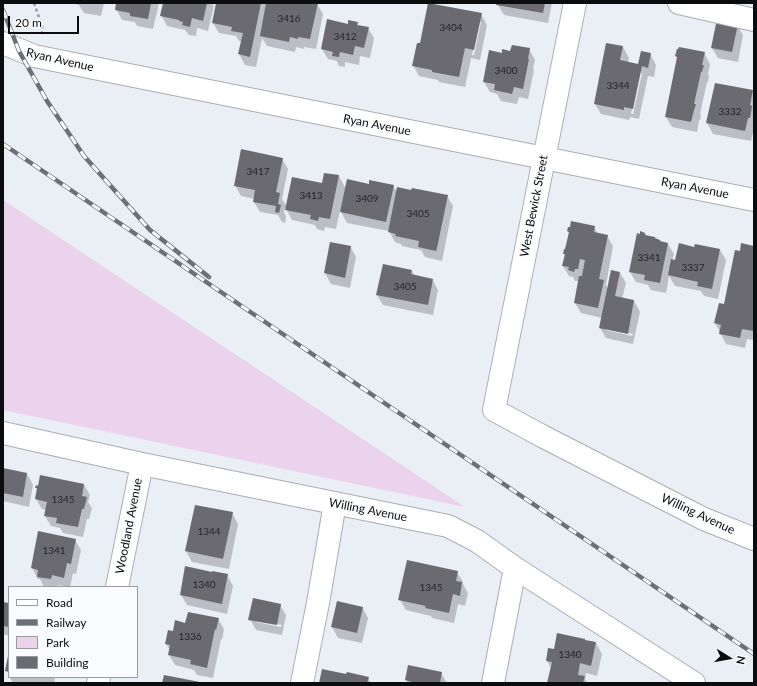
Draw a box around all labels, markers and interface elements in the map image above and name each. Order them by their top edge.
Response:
scale bar [10,8,81,34]
house number: 3416 [277,13,301,25]
text: 20 m [15,15,42,30]
house number: 3404 [439,22,463,34]
house number: 3412 [333,31,357,43]
street label: Ryan Avenue [25,45,95,75]
house number: 3400 [494,65,518,77]
house number: 3344 [606,80,630,92]
house number: 3332 [718,106,742,118]
street label: Ryan Avenue [342,111,412,139]
street label: West Bewick Street [517,154,551,258]
house number: 3417 [246,166,270,178]
street label: Ryan Avenue [660,174,730,202]
house number: 3413 [299,190,323,202]
house number: 3409 [355,193,379,205]
house number: 3405 [406,208,430,220]
house number: 3341 [637,252,661,264]
house number: 3337 [681,262,705,274]
house number: 3405 [393,281,417,293]
street label: Woodland Avenue [113,477,145,575]
street label: Willing Avenue [659,491,737,537]
house number: 1345 [51,494,75,506]
street label: Willing Avenue [328,495,408,525]
house number: 1344 [197,526,221,538]
house number: 1341 [42,545,66,557]
house number: 1340 [192,579,216,591]
house number: 1345 [419,582,443,594]
legend [8,586,138,678]
text: Road [46,595,73,610]
text: Railway [46,615,86,630]
house number: 1336 [178,631,202,643]
text: Park [46,635,69,650]
north arrow [709,638,749,678]
house number: 1340 [558,649,582,661]
text: Building [46,655,89,670]
text: N [734,655,748,666]

